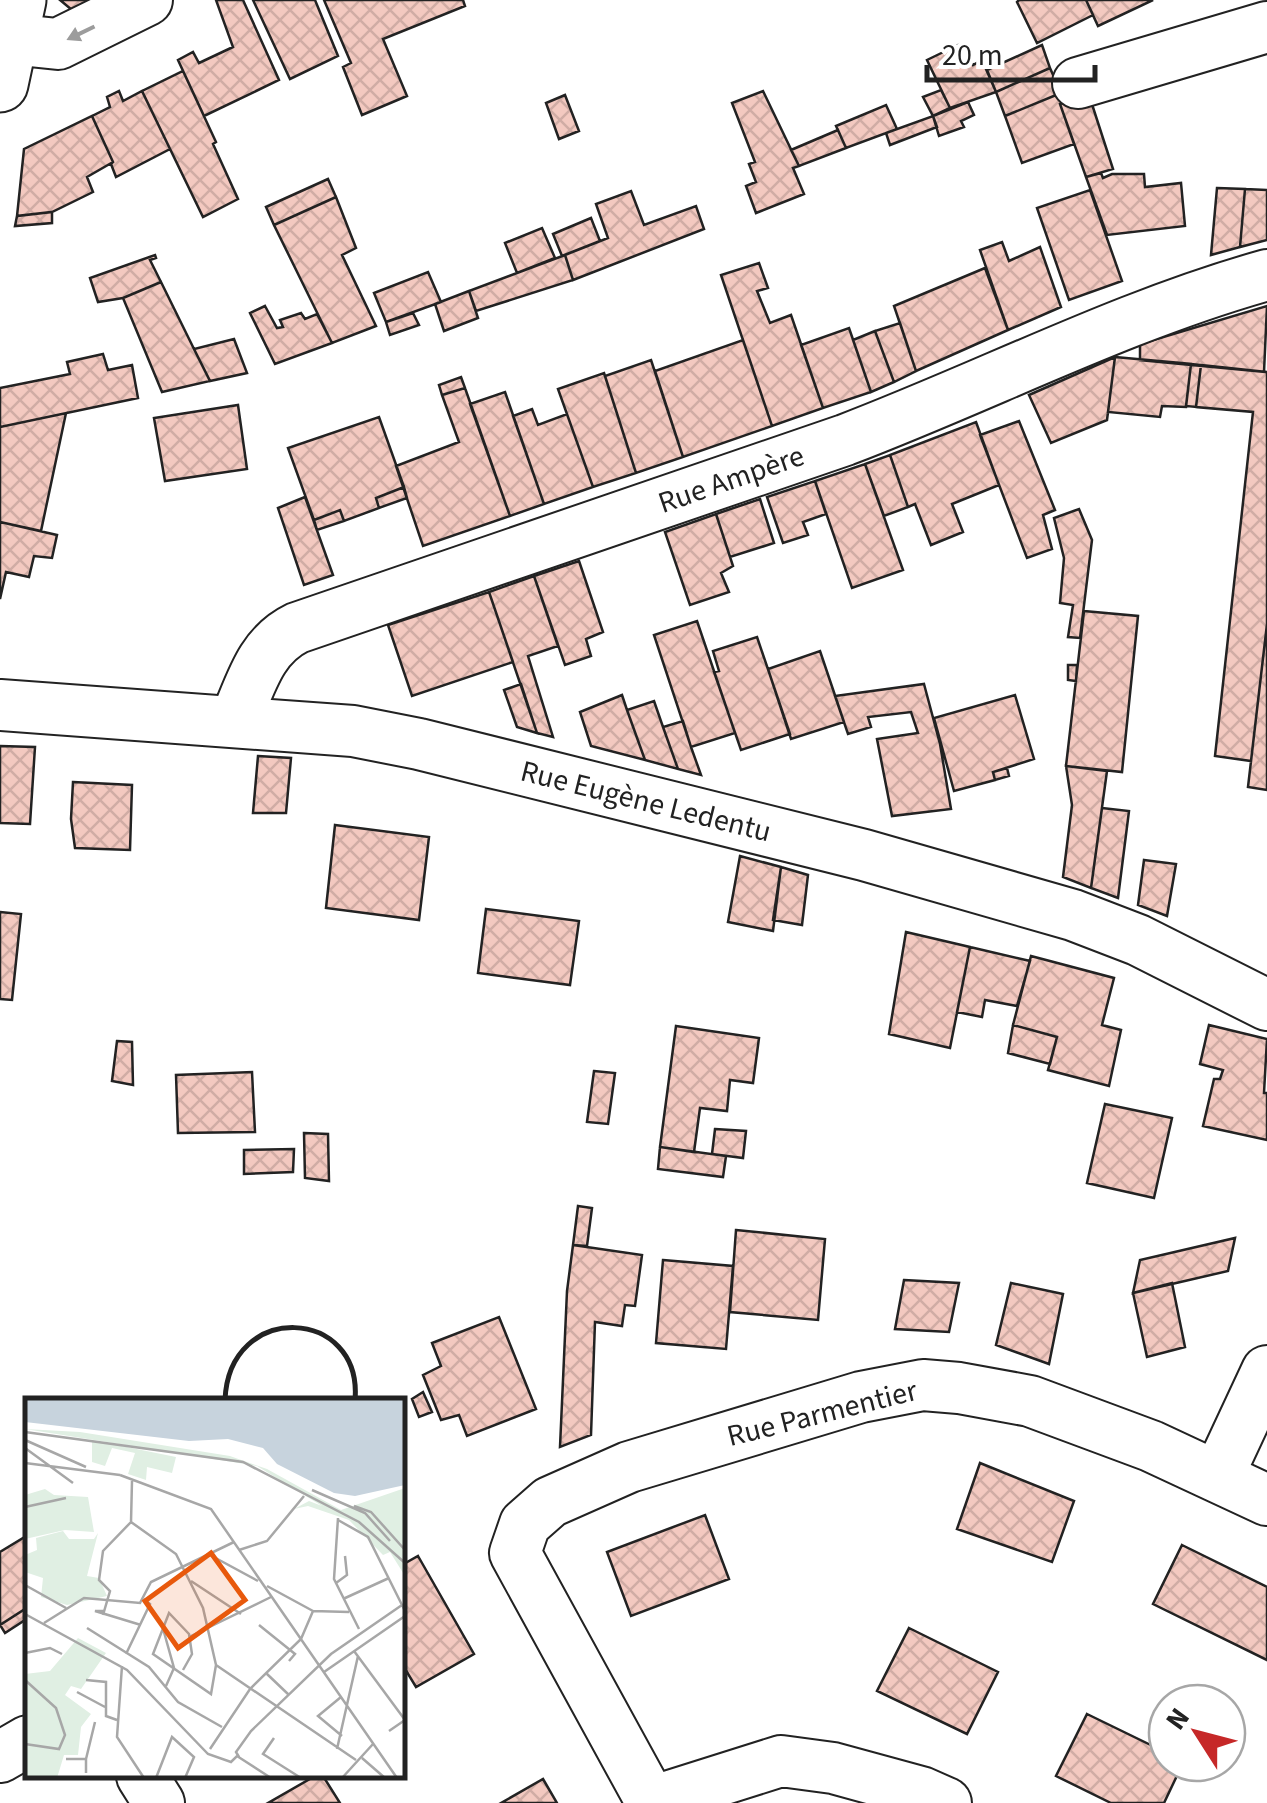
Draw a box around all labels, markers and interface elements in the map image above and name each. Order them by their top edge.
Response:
scale bar [927,20,1094,82]
one-way arrow [66,24,95,41]
text: 20 m [942,34,1003,77]
street label: Rue Ampère [652,434,810,525]
street label: Rue Eugène Ledentu [516,750,776,853]
street label: Rue Parmentier [723,1369,922,1458]
inset map [25,1398,405,1778]
north arrow [1147,1683,1247,1783]
text: N [1156,1700,1199,1738]

